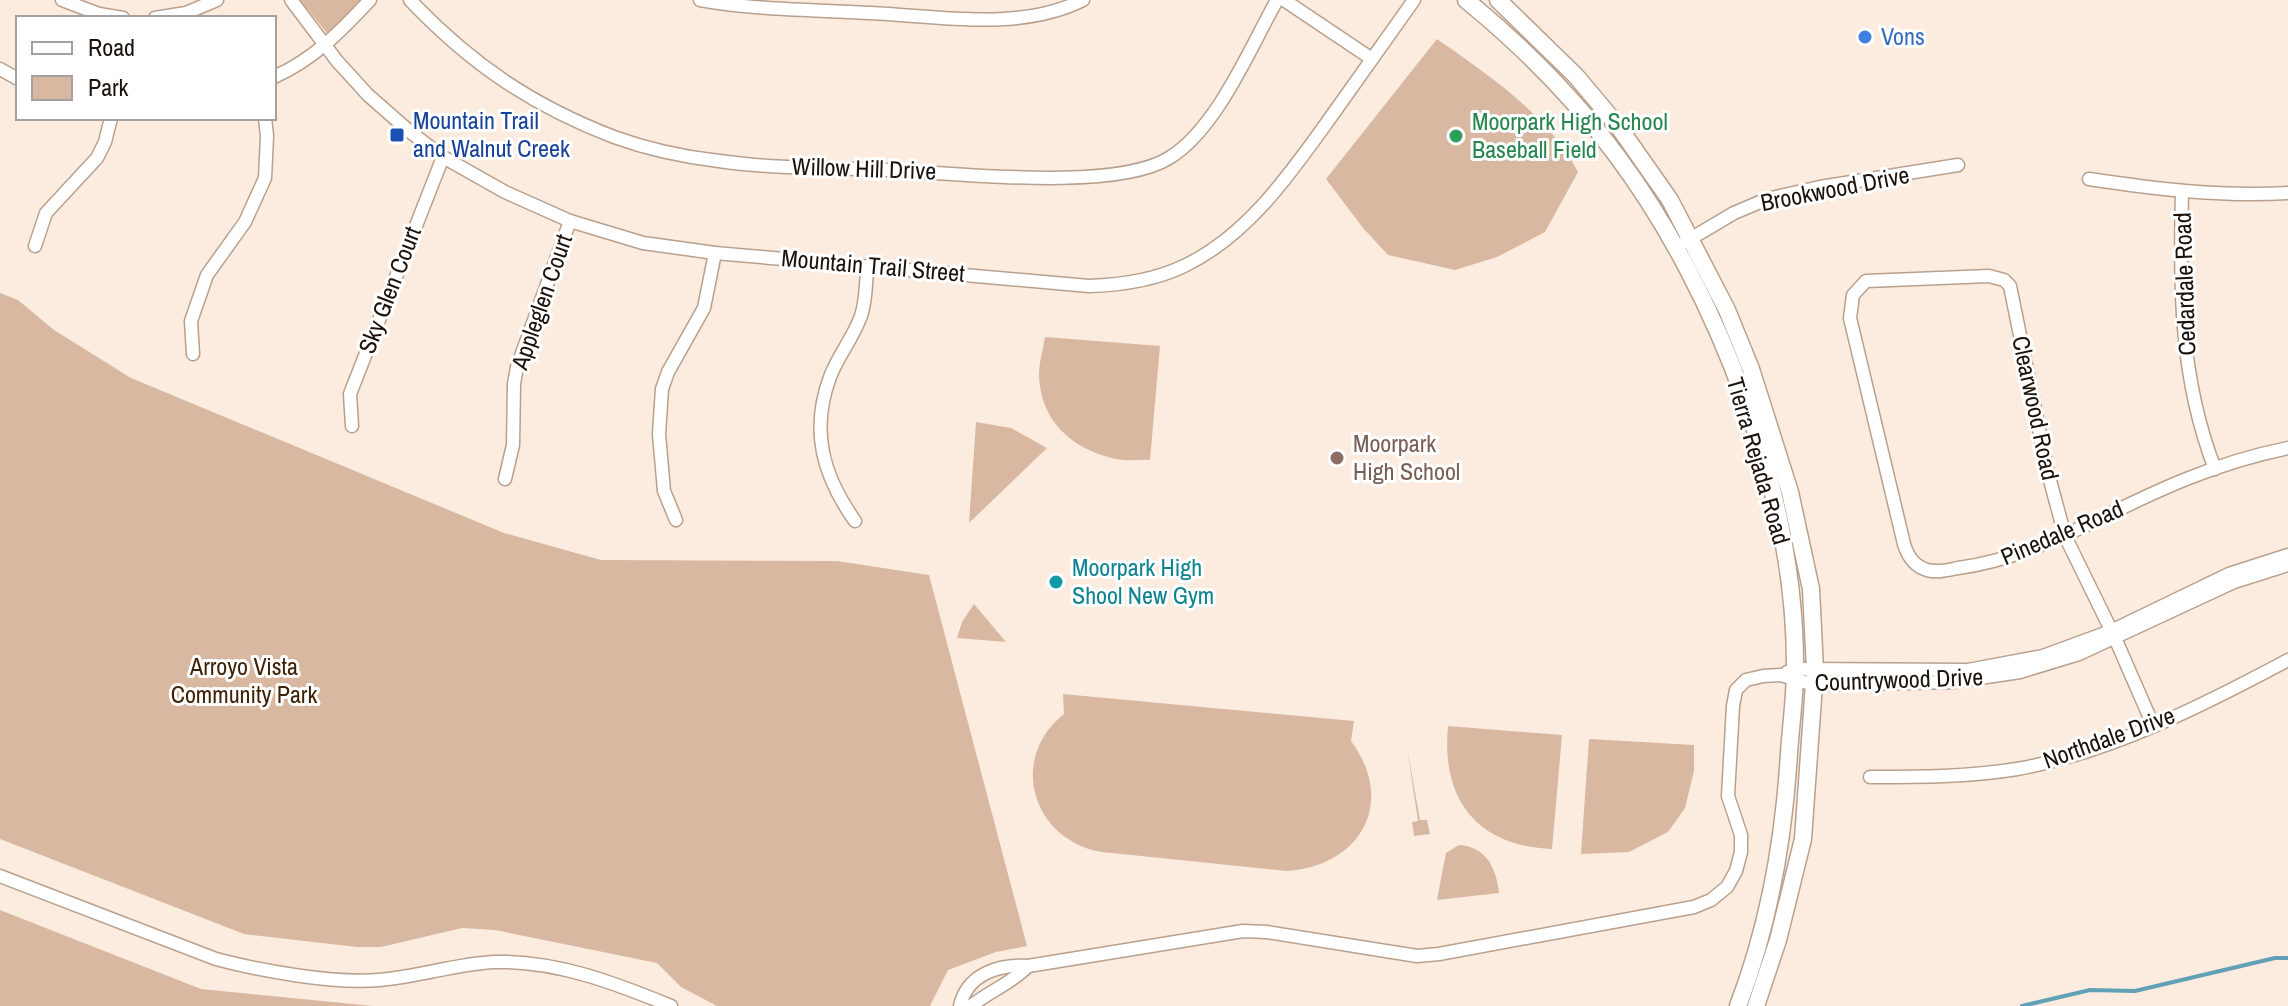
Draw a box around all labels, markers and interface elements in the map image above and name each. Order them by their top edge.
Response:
legend [16,16,276,120]
place label: Vons [1881,20,1925,52]
marker: Vons [1856,28,1874,46]
text: Road [88,31,135,63]
text: Park [88,71,129,103]
place label: Mountain Trail and Walnut Creek [413,104,570,164]
place label: Moorpark High School Baseball Field [1472,105,1668,165]
marker: Mountain Trail and Walnut Creek [388,126,406,144]
marker: Moorpark High School Baseball Field [1447,127,1465,145]
street label: Willow Hill Drive [791,149,937,187]
street label: Brookwood Drive [1758,158,1912,218]
street label: Cedardale Road [2166,212,2202,356]
street label: Sky Glen Court [350,221,428,358]
street label: Appleglen Court [503,229,579,375]
street label: Mountain Trail Street [780,241,967,289]
street label: Clearwood Road [2005,333,2067,483]
street label: Tierra Rejada Road [1720,373,1798,548]
place label: Moorpark High School [1353,427,1460,487]
marker: Moorpark High School [1328,449,1346,467]
street label: Pinedale Road [1995,492,2128,572]
place label: Moorpark High Shool New Gym [1072,551,1214,611]
marker: Moorpark High Shool New Gym [1047,573,1065,591]
park label: Arroyo Vista Community Park [171,650,317,710]
street label: Countrywood Drive [1814,660,1984,698]
street label: Northdale Drive [2038,698,2179,776]

